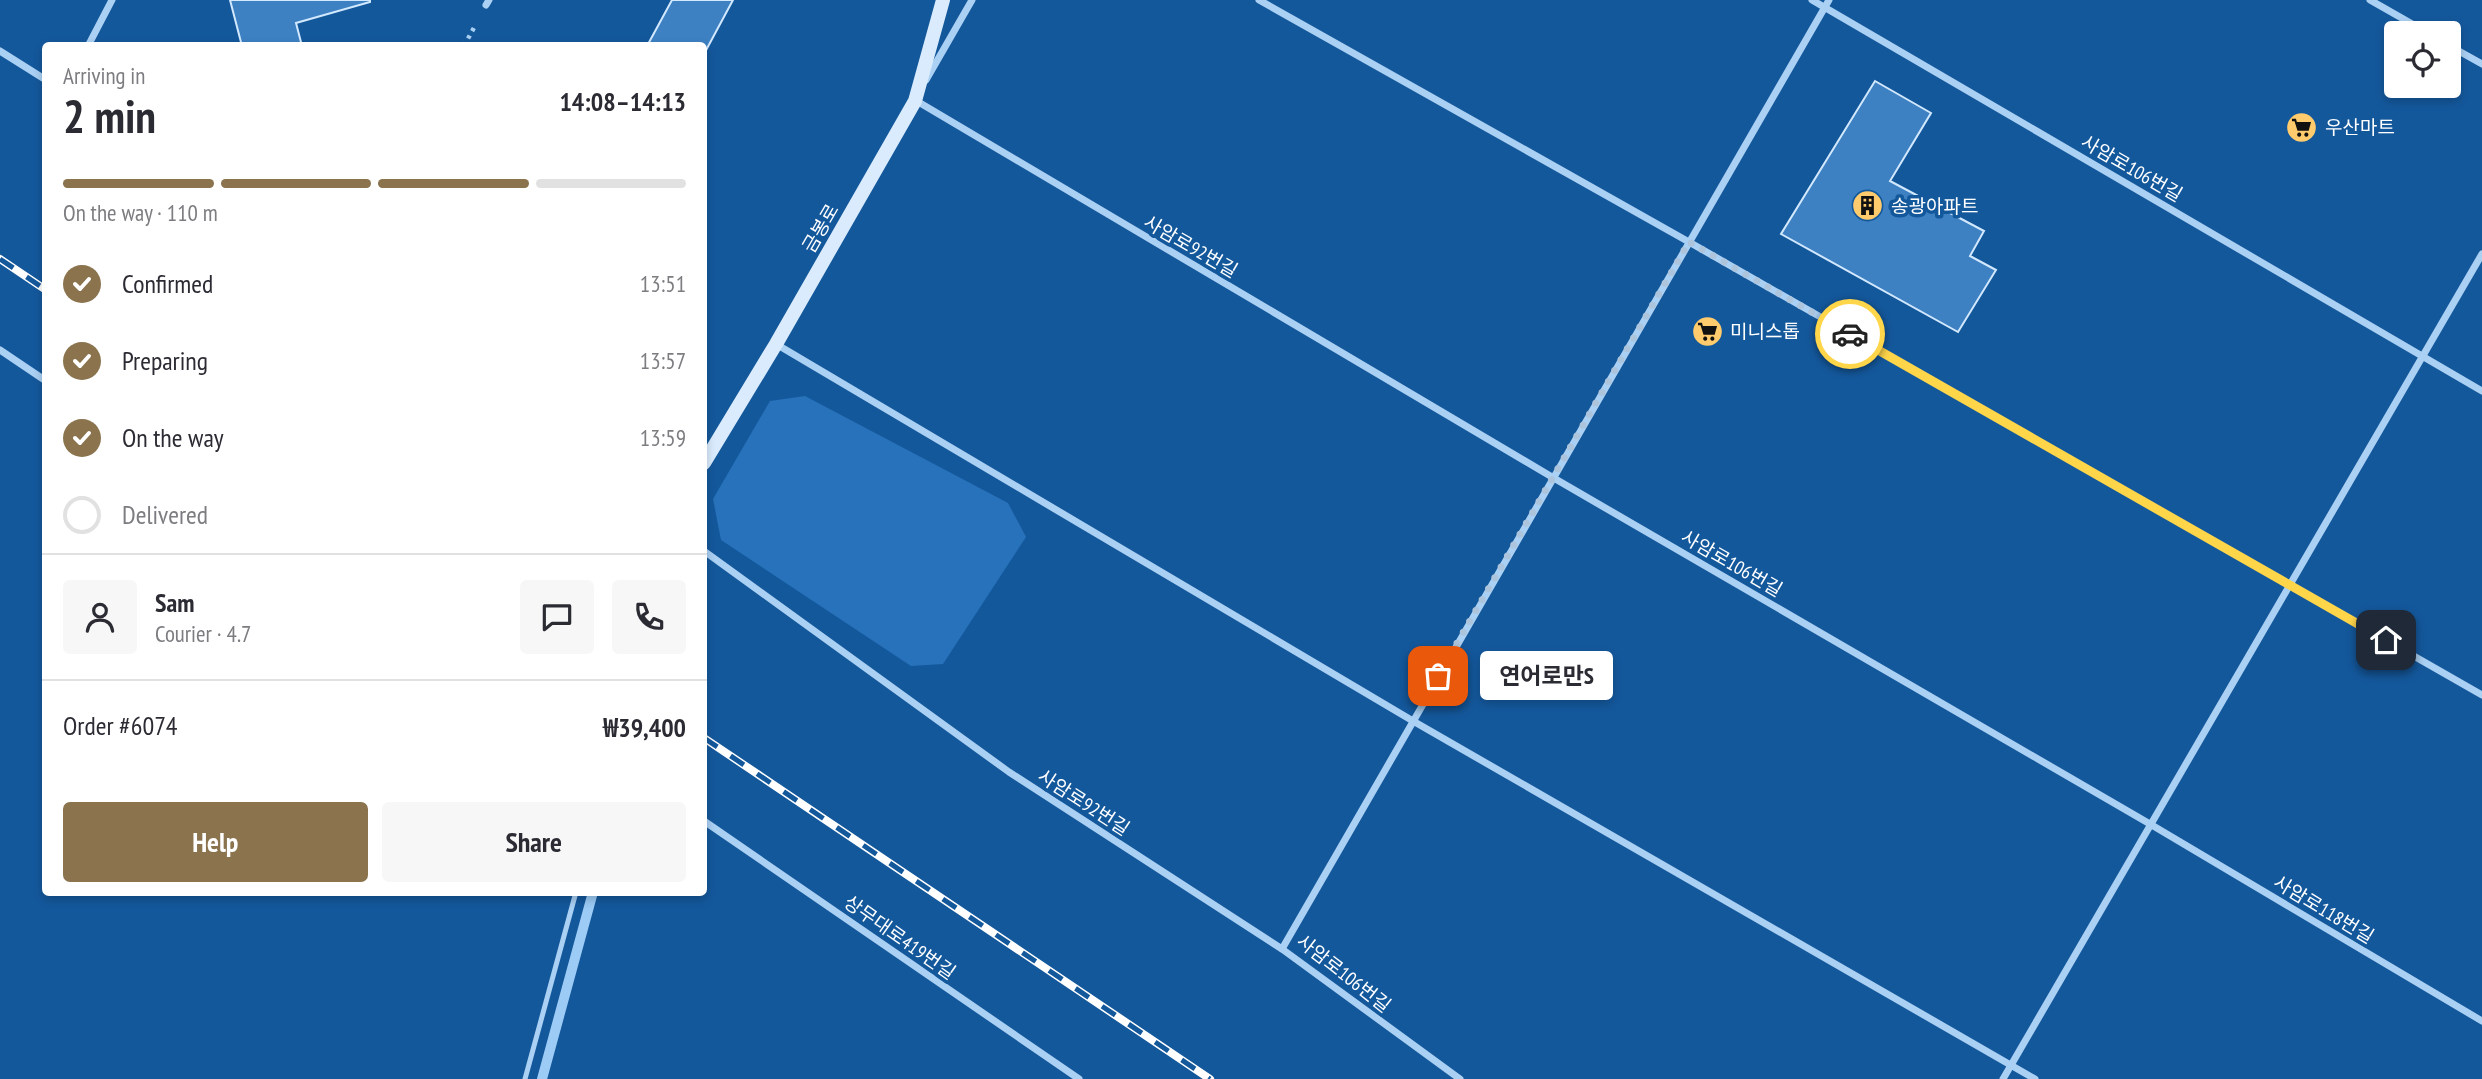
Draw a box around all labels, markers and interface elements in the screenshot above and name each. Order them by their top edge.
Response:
map controls [2384,21,2461,98]
button: locate [2384,21,2461,98]
text: Arriving in [63,61,145,90]
text: 14:08–14:13 [559,85,686,118]
text: 2 min [63,86,156,146]
supermarket icon: 우산마트 [2285,110,2319,144]
place label: 우산마트 [2325,115,2395,139]
street label: 사암로106번길 [2077,129,2187,207]
building icon: 송광아파트 [1851,189,1885,223]
place label: 송광아파트 [1891,194,1978,218]
text: On the way · 110 m [63,198,218,227]
street label: 금봉로 [796,199,844,257]
street label: 사암로92번길 [1140,209,1242,283]
icon: check [63,265,101,303]
text: Confirmed [122,267,213,300]
text: 13:51 [640,269,686,298]
courier [1815,299,1885,369]
supermarket icon: 미니스톱 [1690,314,1724,348]
icon: car [1831,315,1869,353]
place label: 미니스톱 [1730,319,1800,343]
icon: check [63,342,101,380]
text: Preparing [122,344,208,377]
text: 13:57 [640,346,686,375]
icon: check [63,419,101,457]
text: On the way [122,421,224,454]
text: 13:59 [640,423,686,452]
text: Delivered [122,498,208,531]
street label: 사암로106번길 [1677,524,1787,602]
button: person [63,580,137,654]
button: chat [520,580,594,654]
button: phone [612,580,686,654]
text: Sam [155,586,194,619]
pin [2356,610,2416,670]
text: Courier · 4.7 [155,619,251,648]
icon: home [2367,621,2405,659]
pin [1408,646,1468,706]
callout: 연어로만S [1480,652,1613,700]
icon: bag [1419,657,1457,695]
text: 연어로만S [1499,661,1594,690]
text: Order #6074 [63,709,178,742]
text: ₩39,400 [603,711,686,744]
street label: 사암로92번길 [1034,763,1134,841]
button: Help [63,802,368,882]
button: Share [382,802,686,882]
street label: 사암로118번길 [2269,870,2379,948]
street label: 상무대로419번길 [840,890,960,984]
street label: 사암로106번길 [1292,929,1396,1017]

